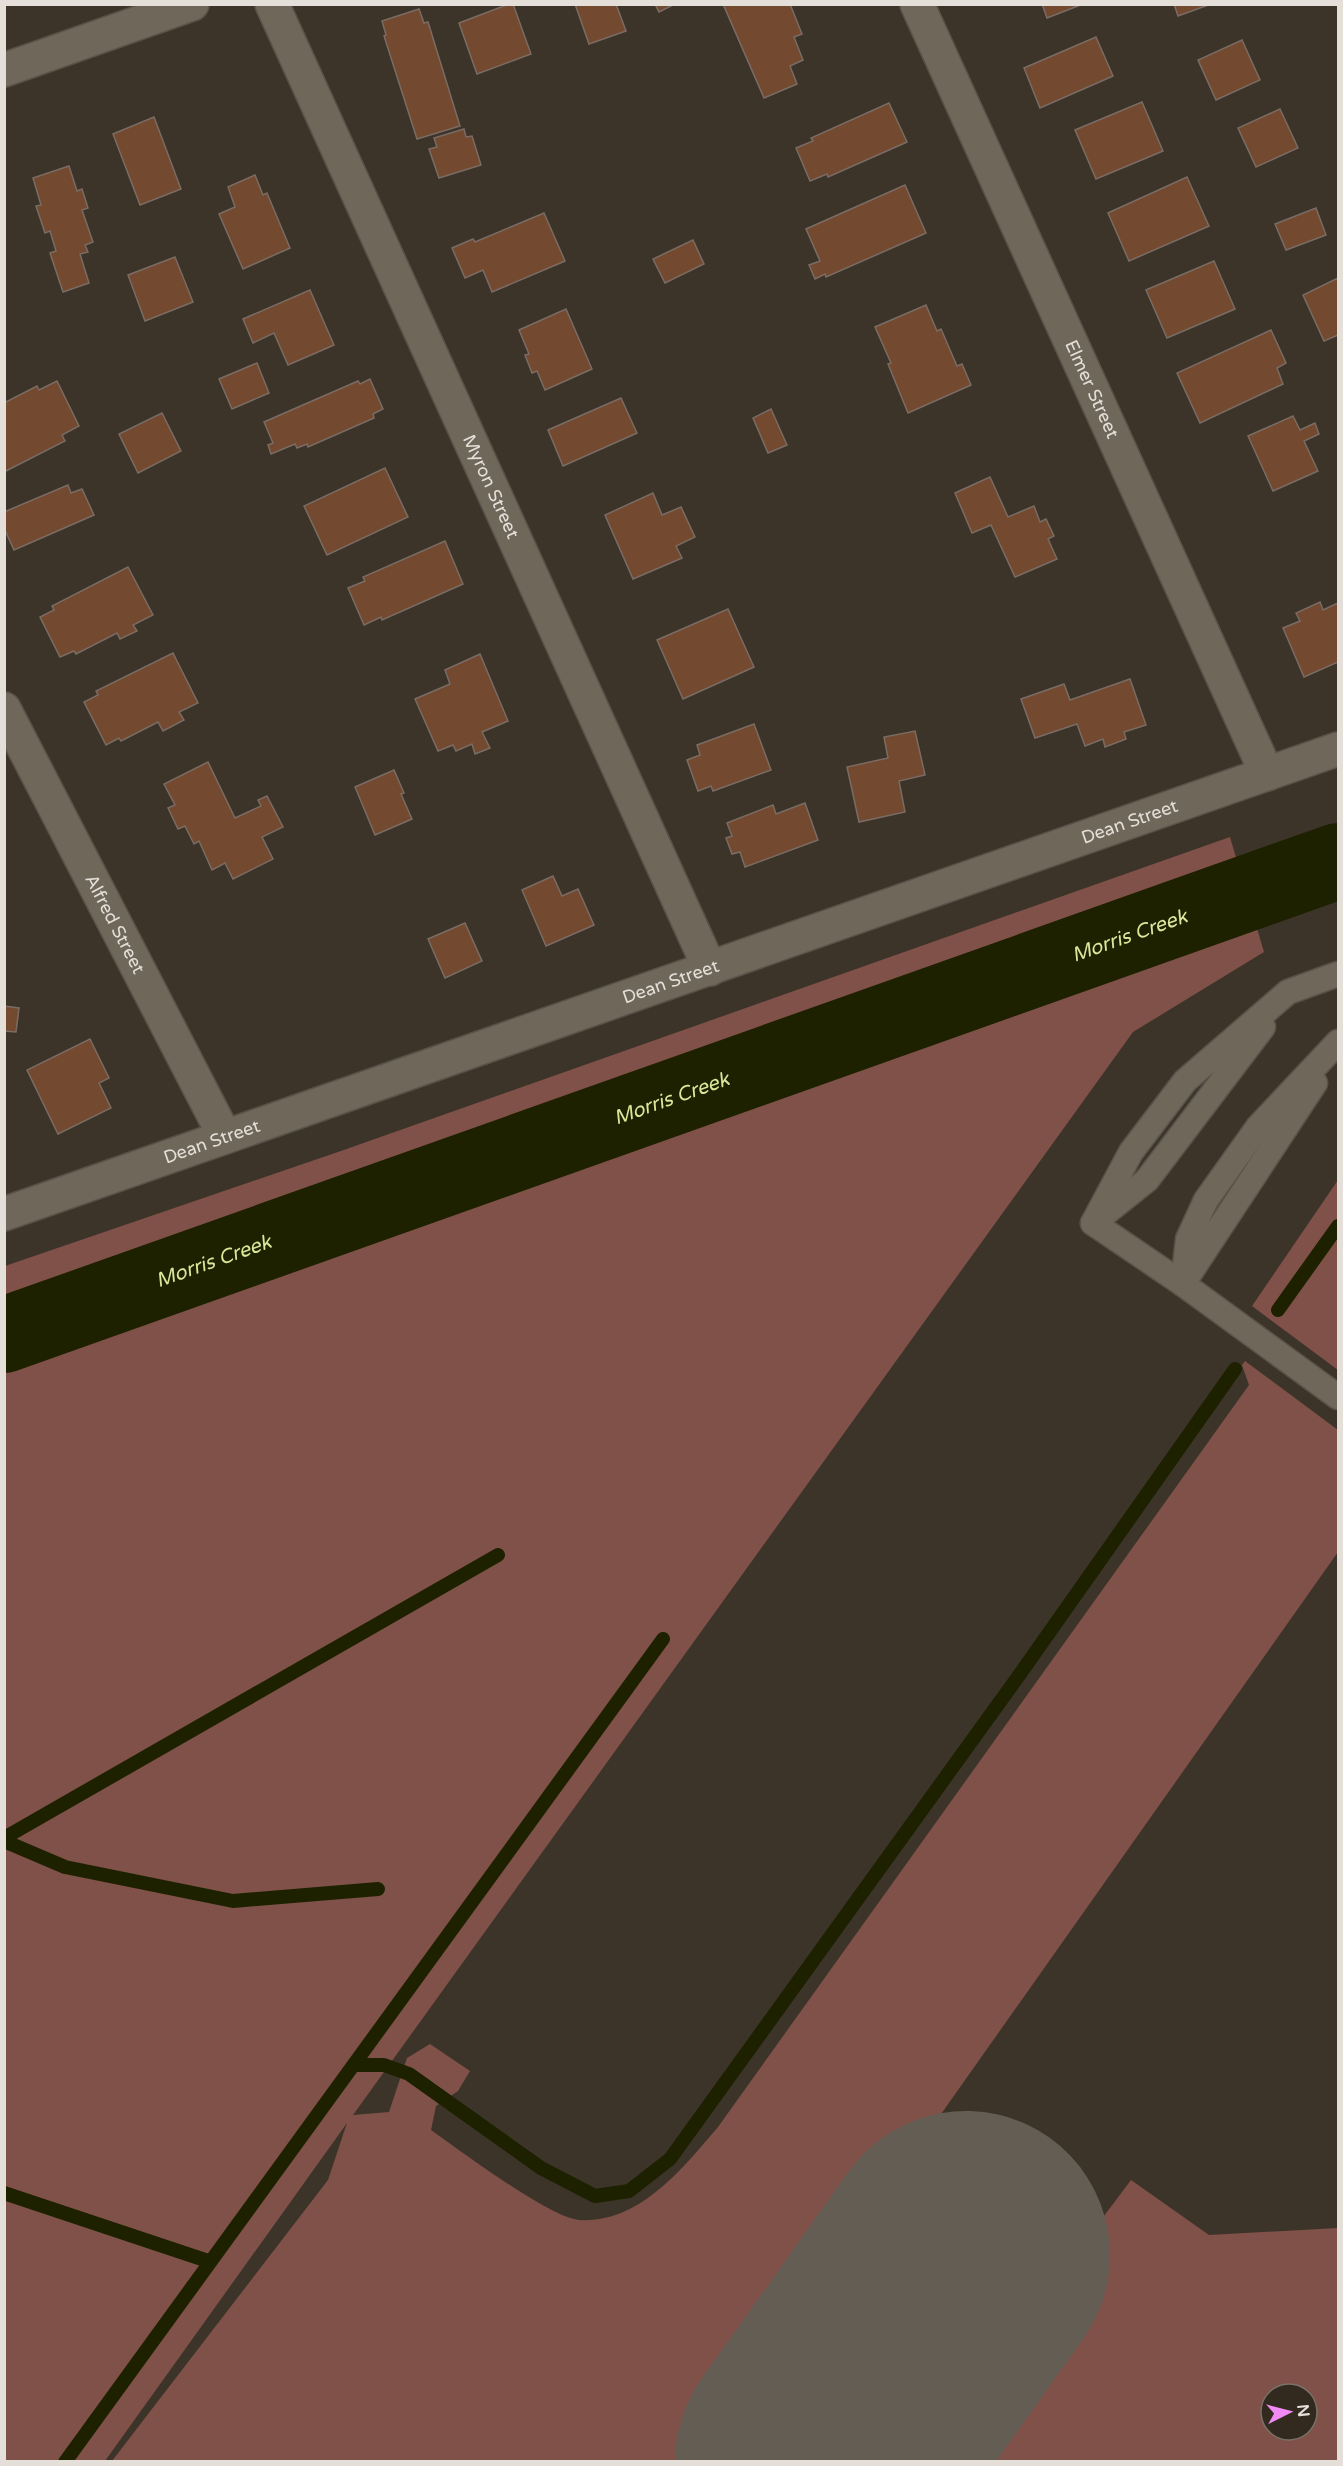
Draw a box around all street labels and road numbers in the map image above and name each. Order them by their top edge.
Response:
street label: Elmer Street [1060,336,1124,442]
street label: Myron Street [458,431,524,542]
street label: Dean Street [1078,795,1181,849]
street label: Alfred Street [80,871,150,978]
street label: Dean Street [620,955,722,1009]
street label: Dean Street [161,1115,263,1169]

